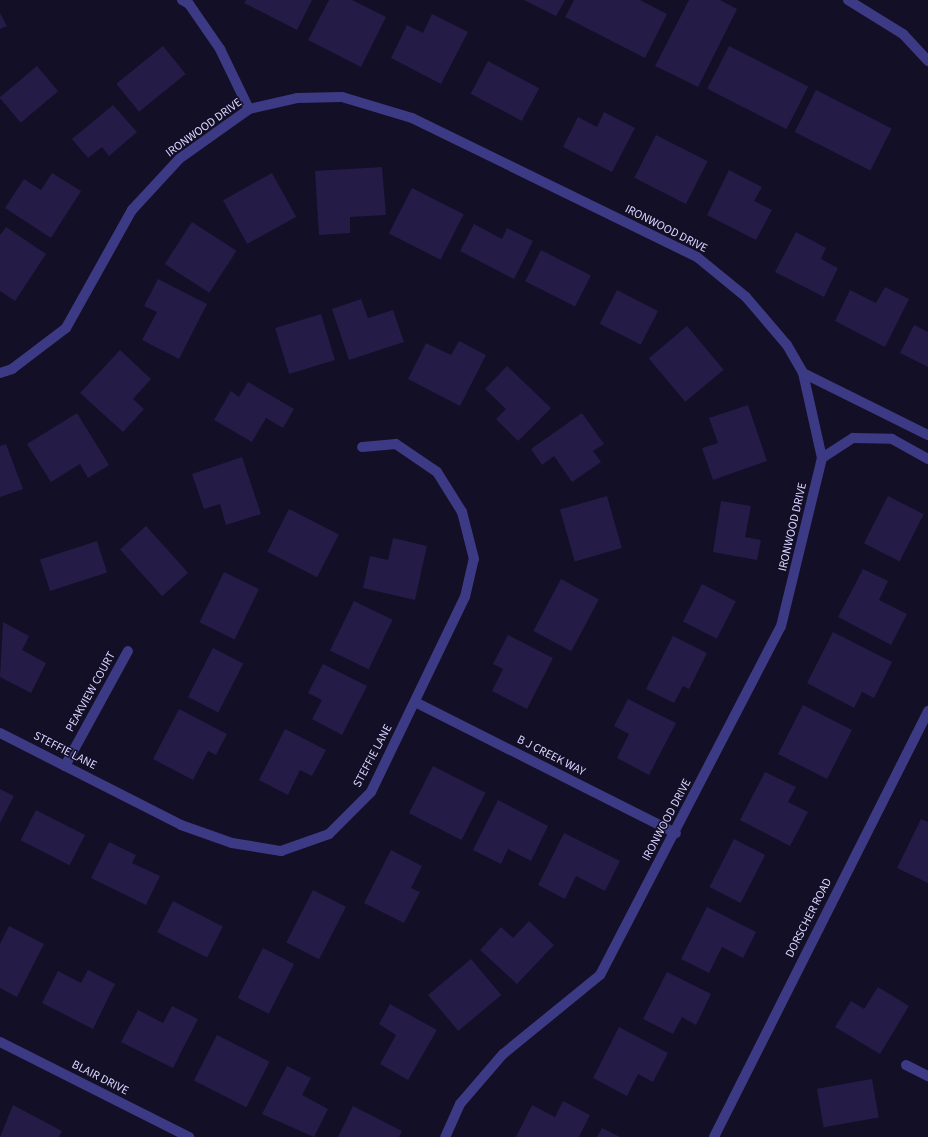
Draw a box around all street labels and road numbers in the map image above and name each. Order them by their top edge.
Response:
street label: IRONWOOD DRIVE [163,96,245,160]
street label: IRONWOOD DRIVE [622,202,710,256]
street label: IRONWOOD DRIVE [776,481,810,573]
street label: PEAKVIEW COURT [63,649,119,735]
street label: STEFFIE LANE [350,722,396,790]
street label: STEFFIE LANE [31,729,99,773]
street label: B J CREEK WAY [514,733,588,779]
street label: IRONWOOD DRIVE [639,777,695,863]
street label: DORSCHER ROAD [783,876,835,960]
street label: BLAIR DRIVE [69,1058,131,1098]

